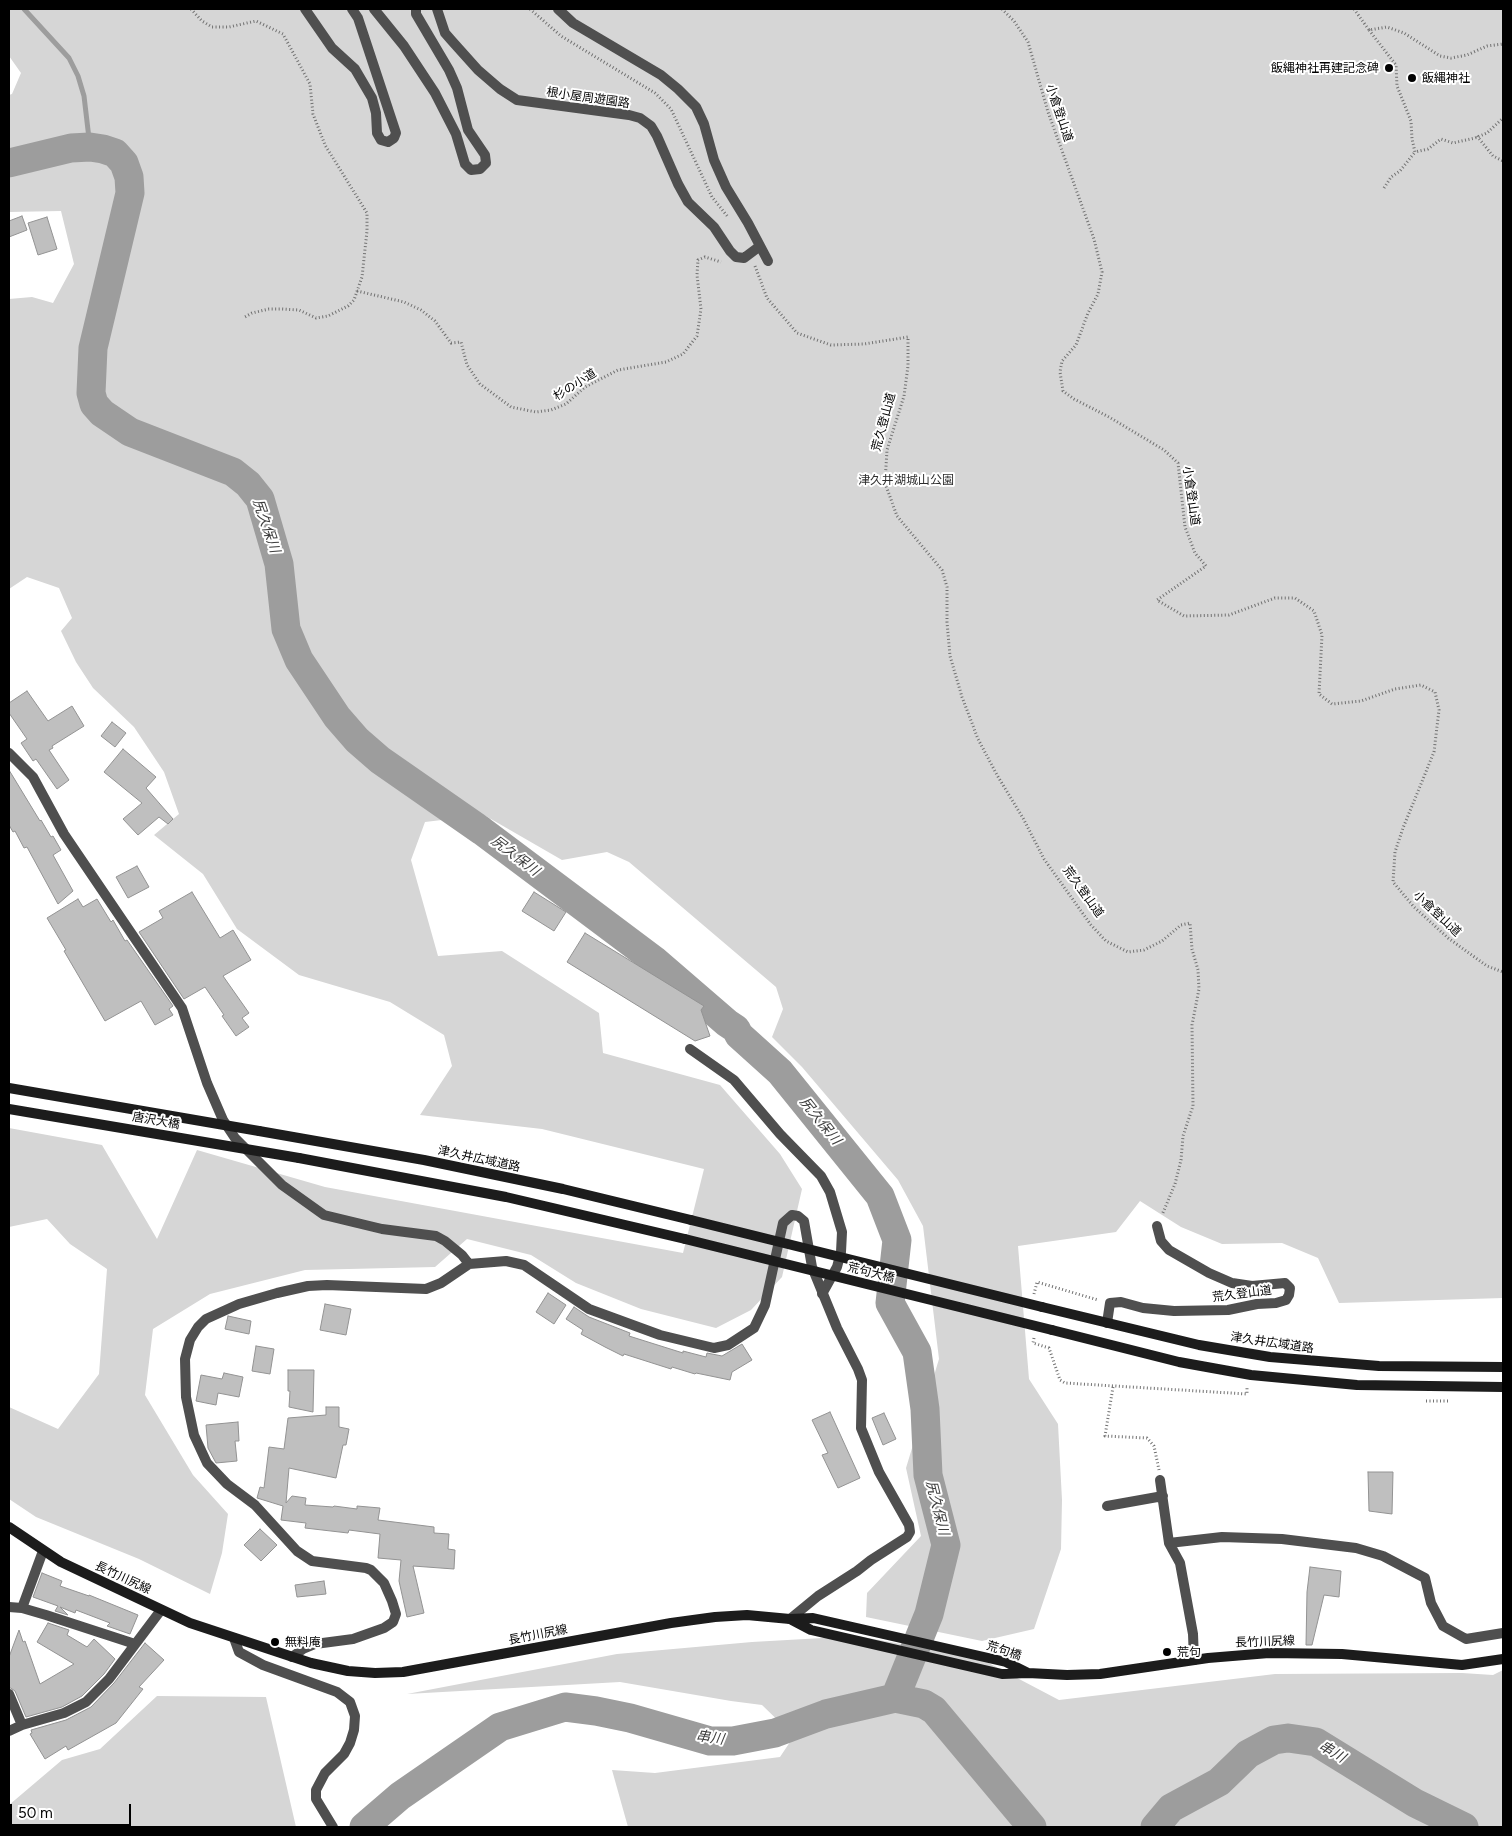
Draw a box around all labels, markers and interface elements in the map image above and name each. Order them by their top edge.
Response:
place label: 飯縄神社再建記念碑 [1271,61,1379,75]
marker: 飯縄神社再建記念碑 [1383,62,1395,74]
place label: 飯縄神社 [1422,71,1470,85]
marker: 飯縄神社 [1406,72,1418,84]
street label: 小倉登山道 [1042,82,1076,144]
street label: 根小屋周遊園路 [545,85,631,111]
street label: 杉の小道 [551,366,599,404]
street label: 荒久登山道 [869,391,899,453]
street label: 小倉登山道 [1180,465,1202,527]
park label: 津久井湖城山公園 [858,473,954,487]
water label: 尻久保川 [249,497,283,555]
water label: 尻久保川 [488,832,542,880]
street label: 荒久登山道 [1060,863,1106,921]
street label: 小倉登山道 [1410,888,1464,940]
water label: 尻久保川 [796,1094,844,1148]
street label: 唐沢大橋 [131,1110,181,1132]
street label: 津久井広域道路 [436,1143,522,1175]
street label: 荒句大橋 [846,1260,896,1286]
street label: 荒久登山道 [1211,1283,1273,1305]
street label: 津久井広域道路 [1229,1330,1315,1356]
water label: 尻久保川 [922,1479,952,1537]
street label: 長竹川尻線 [93,1559,153,1597]
street label: 長竹川尻線 [507,1622,569,1648]
street label: 長竹川尻線 [1235,1634,1295,1650]
place label: 無料庵 [285,1635,321,1649]
marker: 無料庵 [269,1636,281,1648]
street label: 荒句橋 [985,1639,1023,1663]
place label: 荒句 [1177,1645,1201,1659]
marker: 荒句 [1161,1646,1173,1658]
water label: 串川 [695,1728,725,1748]
water label: 串川 [1316,1738,1348,1766]
scale bar [12,1794,134,1826]
text: 50 m [18,1804,53,1822]

